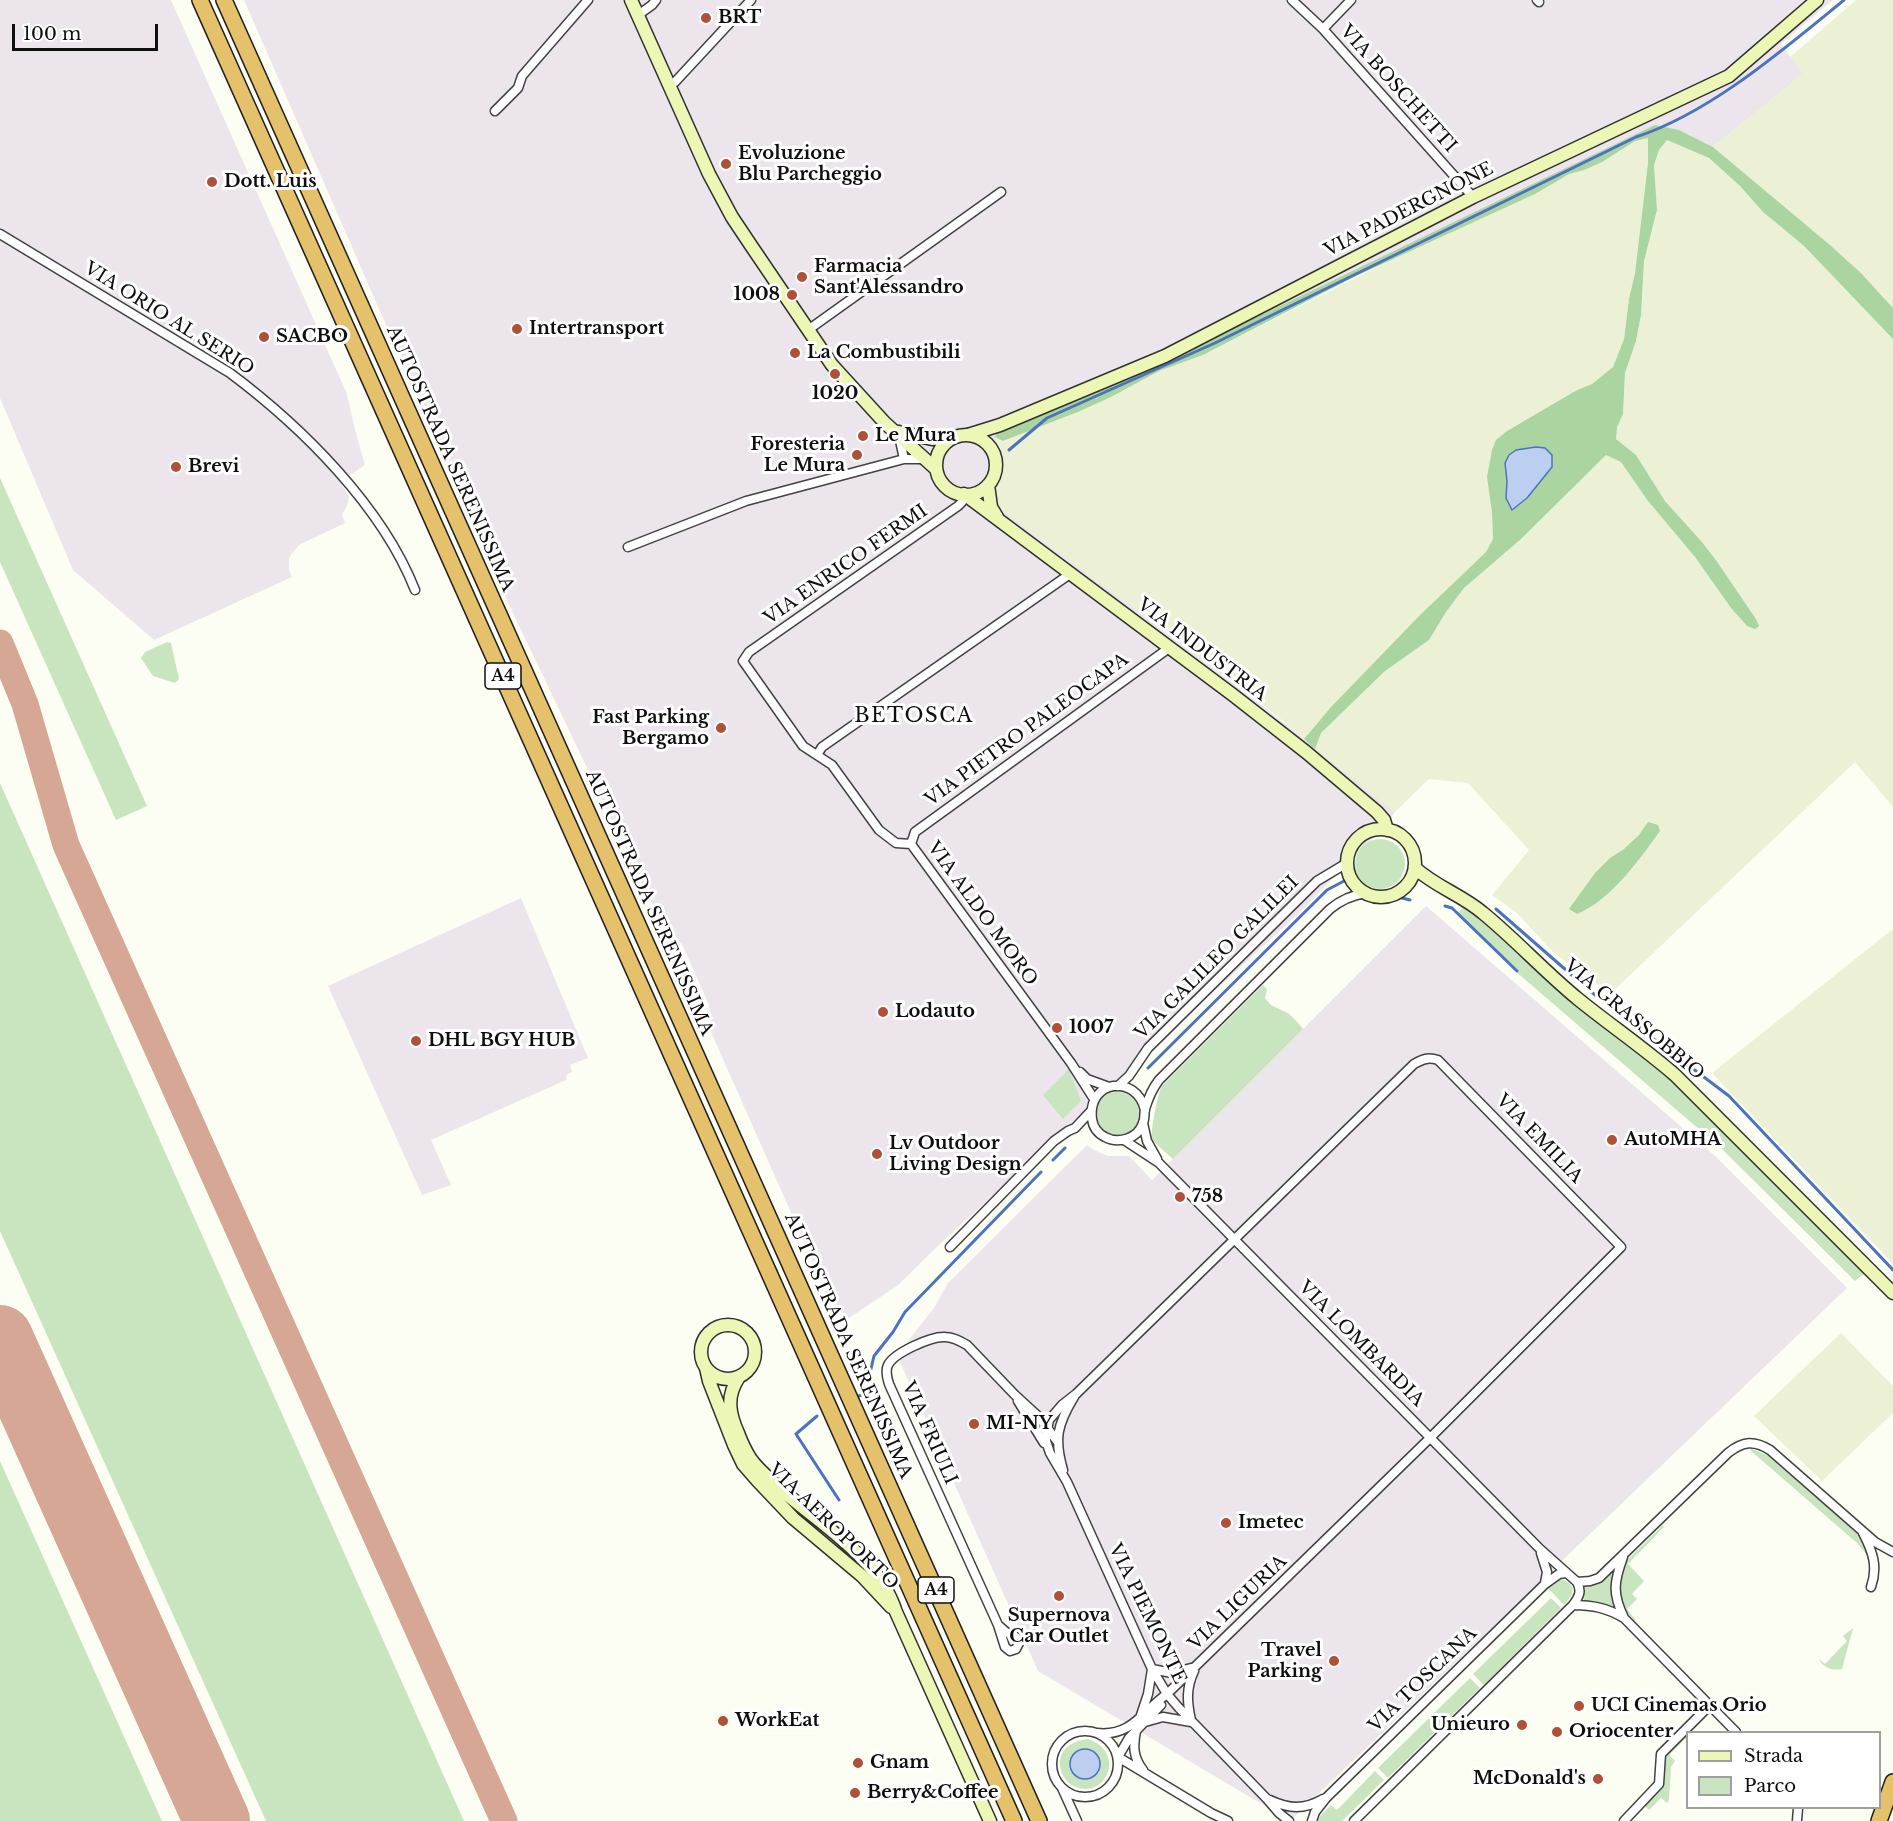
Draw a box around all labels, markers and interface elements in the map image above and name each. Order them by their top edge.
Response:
place label: BRT [718,7,761,29]
marker: BRT [699,11,713,25]
scale bar [15,12,160,50]
street label: VIA BOSCHETTI [1335,21,1461,157]
text: 100 m [23,23,81,45]
place label: Evoluzione Blu Parcheggio [738,143,882,186]
marker: Evoluzione Blu Parcheggio [719,157,733,171]
street label: VIA PADERGNONE [1321,158,1497,262]
place label: Dott. Luis [224,171,317,193]
marker: Dott. Luis [205,175,219,189]
place label: Farmacia Sant'Alessandro [814,256,964,298]
street label: VIA ORIO AL SERIO [80,258,258,380]
marker: Farmacia Sant'Alessandro [795,270,809,284]
place label: 1008 [734,284,780,306]
marker: 1008 [785,288,799,302]
place label: Intertransport [529,318,664,340]
marker: Intertransport [510,322,524,336]
street label: AUTOSTRADA SERENISSIMA [381,323,519,595]
place label: SACBO [276,326,348,348]
marker: SACBO [257,330,271,344]
place label: La Combustibili [807,342,960,364]
marker: La Combustibili [788,346,802,360]
marker: 1020 [828,367,842,381]
place label: 1020 [812,383,858,405]
place label: Le Mura [875,425,956,447]
marker: Le Mura [856,429,870,443]
place label: Foresteria Le Mura [750,434,845,476]
marker: Foresteria Le Mura [850,448,864,462]
place label: Brevi [188,456,239,478]
marker: Brevi [169,460,183,474]
street label: VIA ENRICO FERMI [760,500,932,630]
street label: VIA INDUSTRIA [1133,594,1271,706]
street label: VIA PIETRO PALEOCAPA [921,649,1133,811]
road number: A4 [485,663,521,689]
district label: BETOSCA [854,704,974,728]
place label: Fast Parking Bergamo [592,707,709,750]
marker: Fast Parking Bergamo [714,721,728,735]
street label: AUTOSTRADA SERENISSIMA [580,767,718,1039]
street label: VIA ALDO MORO [922,838,1042,990]
street label: VIA GALILEO GALILEI [1131,872,1303,1044]
street label: VIA GRASSOBBIO [1560,955,1708,1085]
place label: Lodauto [895,1001,975,1023]
marker: Lodauto [876,1005,890,1019]
place label: 1007 [1069,1017,1113,1039]
marker: 1007 [1050,1021,1064,1035]
place label: DHL BGY HUB [428,1030,575,1052]
marker: DHL BGY HUB [409,1034,423,1048]
street label: VIA EMILIA [1491,1090,1587,1188]
place label: AutoMHA [1624,1129,1721,1151]
place label: Lv Outdoor Living Design [889,1133,1022,1176]
marker: AutoMHA [1605,1133,1619,1147]
marker: Lv Outdoor Living Design [870,1147,884,1161]
place label: 758 [1192,1186,1223,1208]
marker: 758 [1173,1190,1187,1204]
street label: AUTOSTRADA SERENISSIMA [779,1210,917,1482]
street label: VIA LOMBARDIA [1294,1277,1428,1411]
street label: VIA FRIULI [897,1378,961,1488]
place label: MI-NY [986,1413,1053,1435]
marker: MI-NY [967,1417,981,1431]
street label: VIA AEROPORTO [763,1459,903,1595]
place label: Imetec [1238,1512,1304,1534]
marker: Imetec [1219,1516,1233,1530]
street label: VIA PIEMONTE [1104,1540,1190,1688]
street label: VIA LIGURIA [1185,1551,1291,1655]
road number: A4 [918,1577,954,1603]
marker: Supernova Car Outlet [1052,1589,1066,1603]
place label: Supernova Car Outlet [1008,1605,1110,1648]
street label: VIA TOSCANA [1364,1623,1482,1737]
place label: Travel Parking [1247,1640,1322,1682]
marker: Travel Parking [1327,1654,1341,1668]
place label: UCI Cinemas Orio [1591,1695,1767,1717]
marker: UCI Cinemas Orio [1572,1699,1586,1713]
place label: WorkEat [735,1710,819,1732]
marker: WorkEat [716,1714,730,1728]
place label: Unieuro [1431,1714,1510,1736]
marker: Unieuro [1515,1718,1529,1732]
place label: Oriocenter [1569,1721,1673,1743]
marker: Oriocenter [1550,1725,1564,1739]
legend [1686,1731,1881,1809]
text: Strada [1744,1745,1803,1767]
place label: Gnam [870,1752,929,1774]
marker: Gnam [851,1756,865,1770]
place label: McDonald's [1473,1768,1586,1790]
marker: McDonald's [1591,1772,1605,1786]
text: Parco [1744,1775,1796,1797]
place label: Berry&Coffee [867,1782,999,1804]
marker: Berry&Coffee [848,1786,862,1800]

